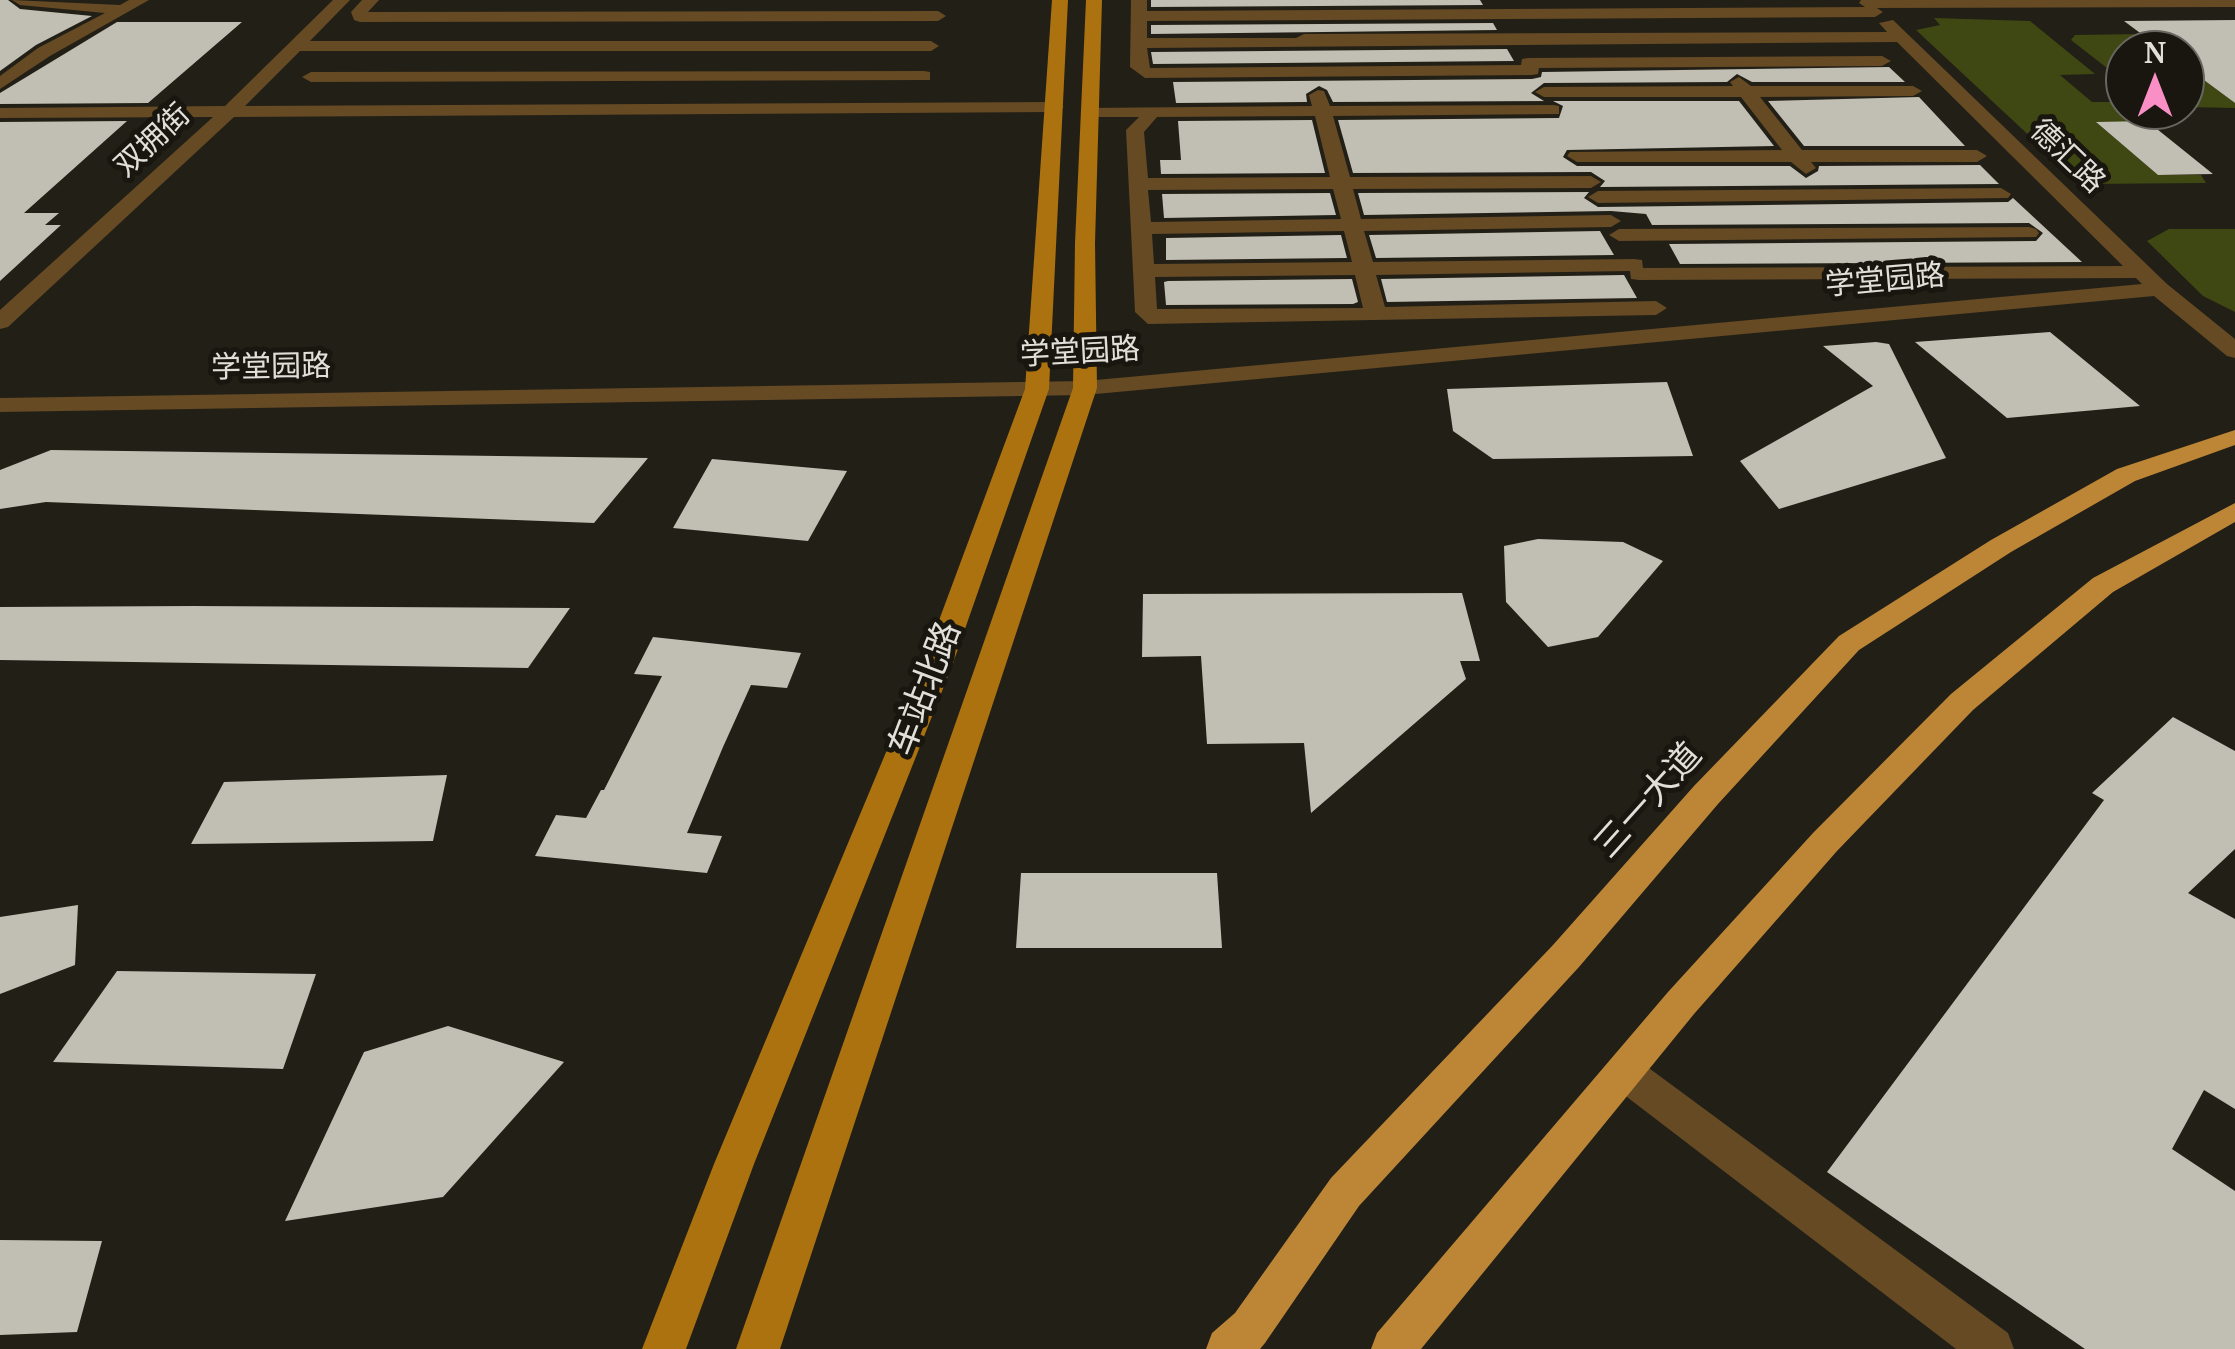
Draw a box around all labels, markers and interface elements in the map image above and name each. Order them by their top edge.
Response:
north arrow [2105,30,2205,130]
text: N [2144,33,2166,71]
street label: 双拥街 [108,97,198,185]
street label: 德汇路 [2022,113,2112,201]
street label: 学堂园路 [1824,258,1946,304]
street label: 学堂园路 [1019,332,1141,374]
street label: 学堂园路 [211,349,331,387]
street label: 车站北路 [881,616,971,762]
street label: 三一大道 [1587,735,1711,867]

